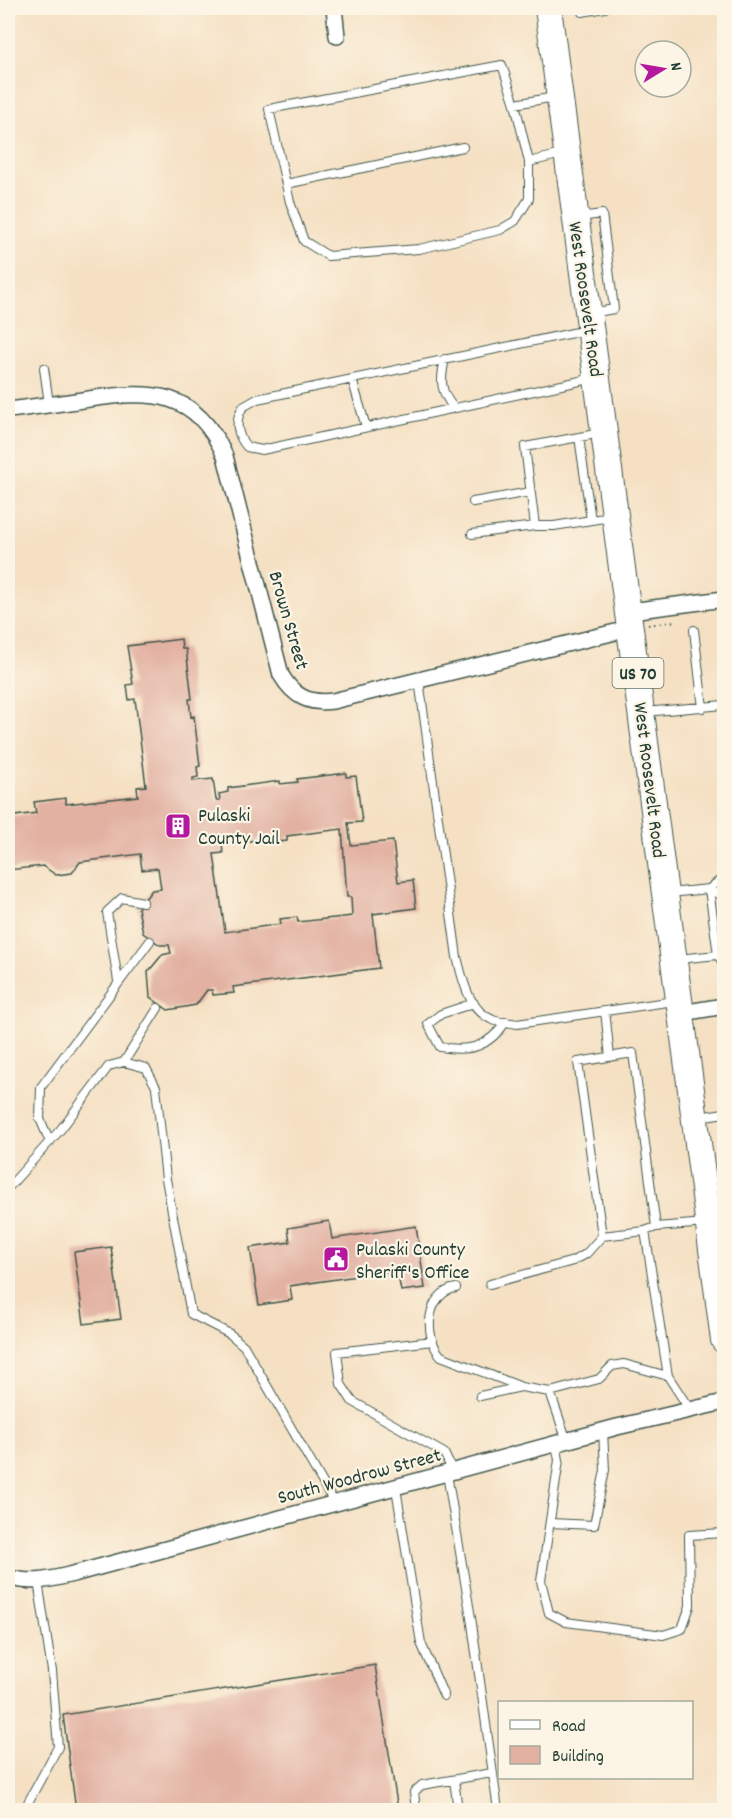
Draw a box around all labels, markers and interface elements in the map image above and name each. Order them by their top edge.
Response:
north arrow [633,39,693,99]
text: N [663,61,687,73]
street label: West Roosevelt Road [559,220,609,379]
street label: Brown Street [260,568,315,673]
road number: US 70 [612,658,664,688]
street label: West Roosevelt Road [625,701,671,860]
place label: Pulaski County Jail [198,803,280,854]
building icon: Pulaski County Jail [163,811,193,841]
place label: Pulaski County Sheriff's Office [356,1237,469,1288]
public building icon: Pulaski County Sheriff's Office [321,1244,351,1274]
street label: South Woodrow Street [275,1443,445,1513]
legend [498,1701,693,1779]
text: Road [552,1715,586,1740]
text: Building [552,1745,604,1770]

